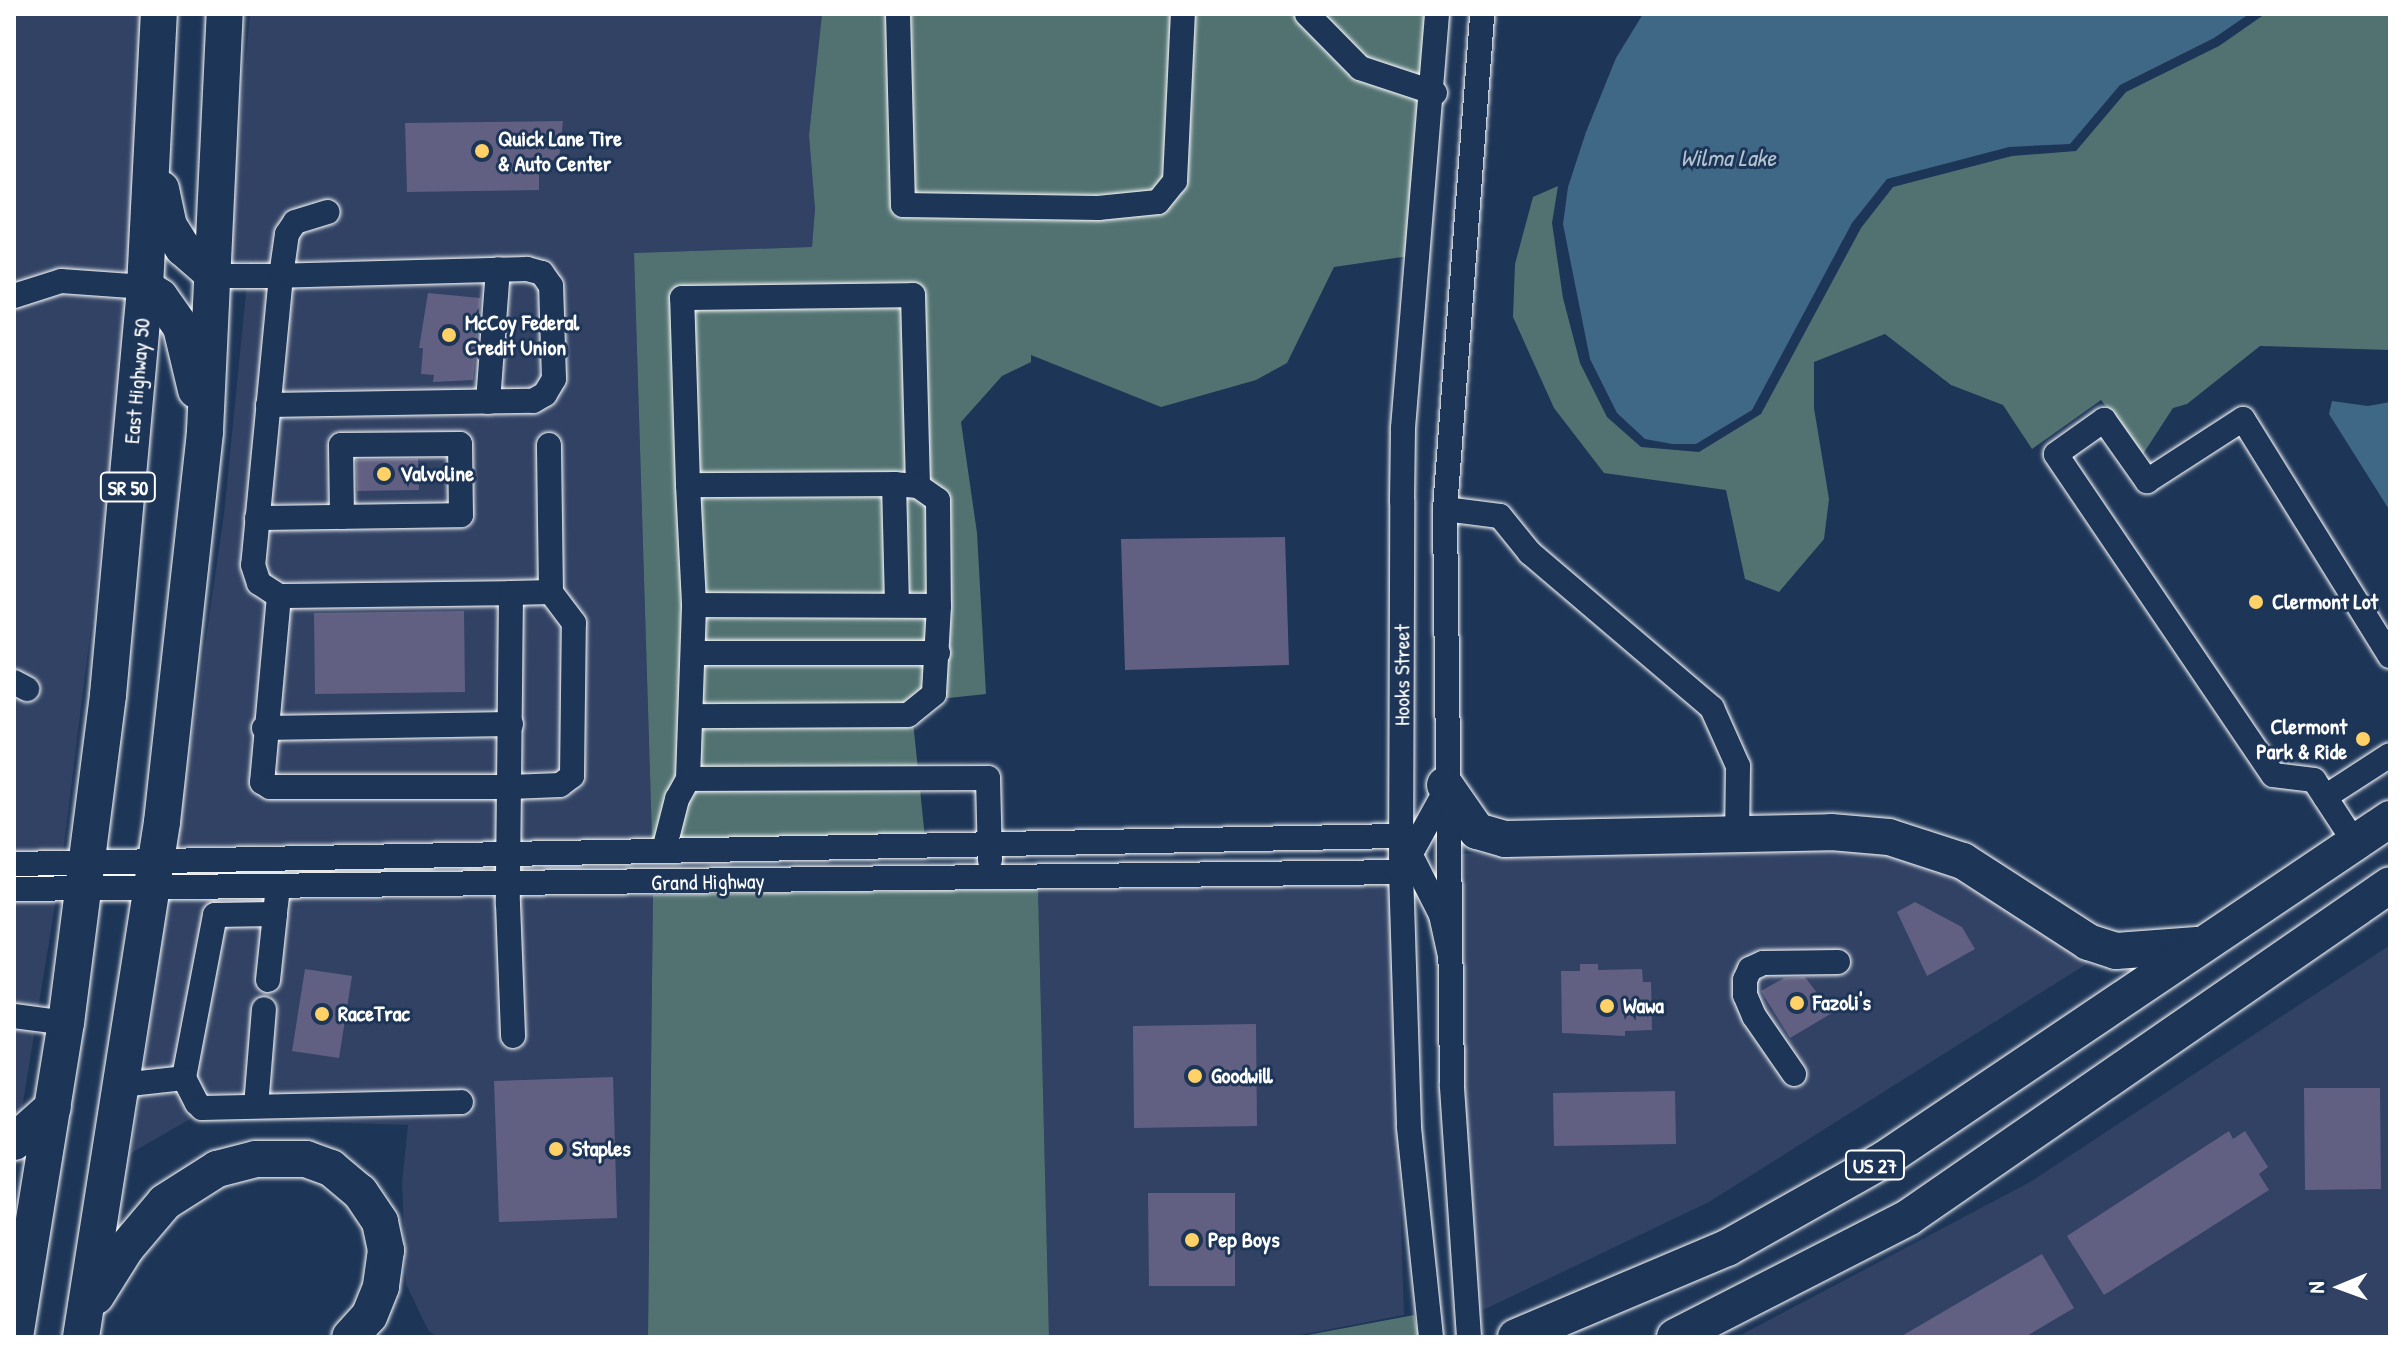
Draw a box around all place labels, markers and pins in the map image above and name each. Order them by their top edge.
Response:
place label: Quick Lane Tire & Auto Center [498,125,622,176]
marker: Quick Lane Tire & Auto Center [473,142,491,160]
place label: McCoy Federal Credit Union [465,309,579,360]
marker: McCoy Federal Credit Union [440,326,458,344]
place label: Valvoline [400,461,474,487]
marker: Valvoline [375,465,393,483]
place label: Clermont Lot [2272,589,2378,615]
marker: Clermont Lot [2247,593,2265,611]
place label: Clermont Park & Ride [2256,713,2347,764]
marker: Clermont Park & Ride [2354,730,2372,748]
place label: Fazoli's [1813,990,1871,1016]
place label: Wawa [1623,993,1664,1019]
marker: Fazoli's [1788,994,1806,1012]
marker: Wawa [1598,997,1616,1015]
place label: RaceTrac [338,1001,410,1027]
marker: RaceTrac [313,1005,331,1023]
place label: Goodwill [1211,1063,1272,1089]
marker: Goodwill [1186,1067,1204,1085]
place label: Staples [572,1136,631,1162]
marker: Staples [547,1140,565,1158]
place label: Pep Boys [1208,1227,1280,1253]
marker: Pep Boys [1183,1231,1201,1249]

